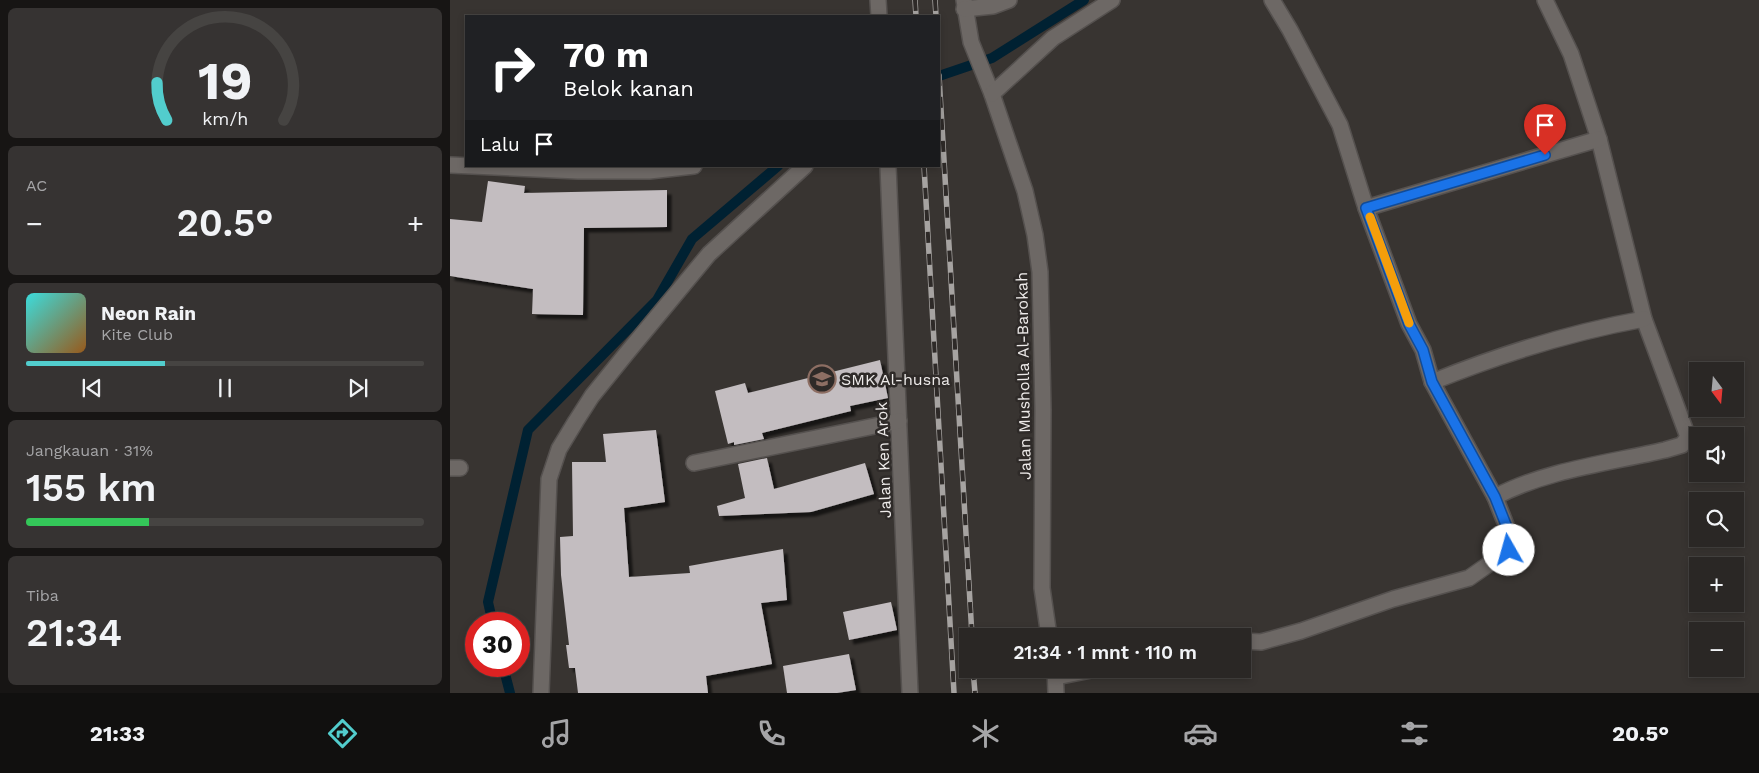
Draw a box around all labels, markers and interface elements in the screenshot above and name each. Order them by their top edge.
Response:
text: 70 m [563,34,649,76]
icon: right [480,35,545,100]
text: 19 [198,51,252,112]
text: Belok kanan [563,76,694,101]
pin [1524,104,1566,155]
text: km/h [202,108,248,129]
icon: arrive [1531,111,1559,139]
icon: arrive [530,130,558,158]
text: Lalu [480,133,520,156]
text: AC [26,176,47,195]
text: 20.5° [176,201,274,245]
text: − [26,207,43,240]
text: + [407,207,424,240]
street label: Jalan Musholla Al-Barokah [1012,272,1035,480]
text: Neon Rain [101,302,196,325]
text: Kite Club [101,325,173,344]
north arrow [1689,362,1744,418]
map controls [1689,362,1744,677]
school or university icon: SMK Al-husna [807,364,837,394]
place label: SMK Al-husna [841,370,950,389]
icon: previous [78,374,106,402]
icon: pause [211,374,239,402]
icon: next [344,374,372,402]
street label: Jalan Ken Arok [872,401,895,518]
button: sound [1689,427,1744,482]
text: Jangkauan · 31% [26,441,153,460]
text: 155 km [26,466,156,510]
button: search [1689,492,1744,547]
position arrow [1482,523,1534,575]
button: + [1689,557,1744,612]
text: Tiba [26,586,59,605]
text: 21:34 [26,611,122,655]
speed limit sign: 30 [465,612,530,677]
button: − [1689,622,1744,677]
text: 21:34 · 1 mnt · 110 m [1013,641,1197,664]
icon: directions [325,716,360,751]
icon: music [539,716,574,751]
icon: phone [754,716,789,751]
icon: climate [968,716,1003,751]
icon: car [1183,716,1218,751]
icon: filters [1397,716,1432,751]
text: 21:33 [90,721,145,746]
text: 20.5° [1612,721,1669,746]

